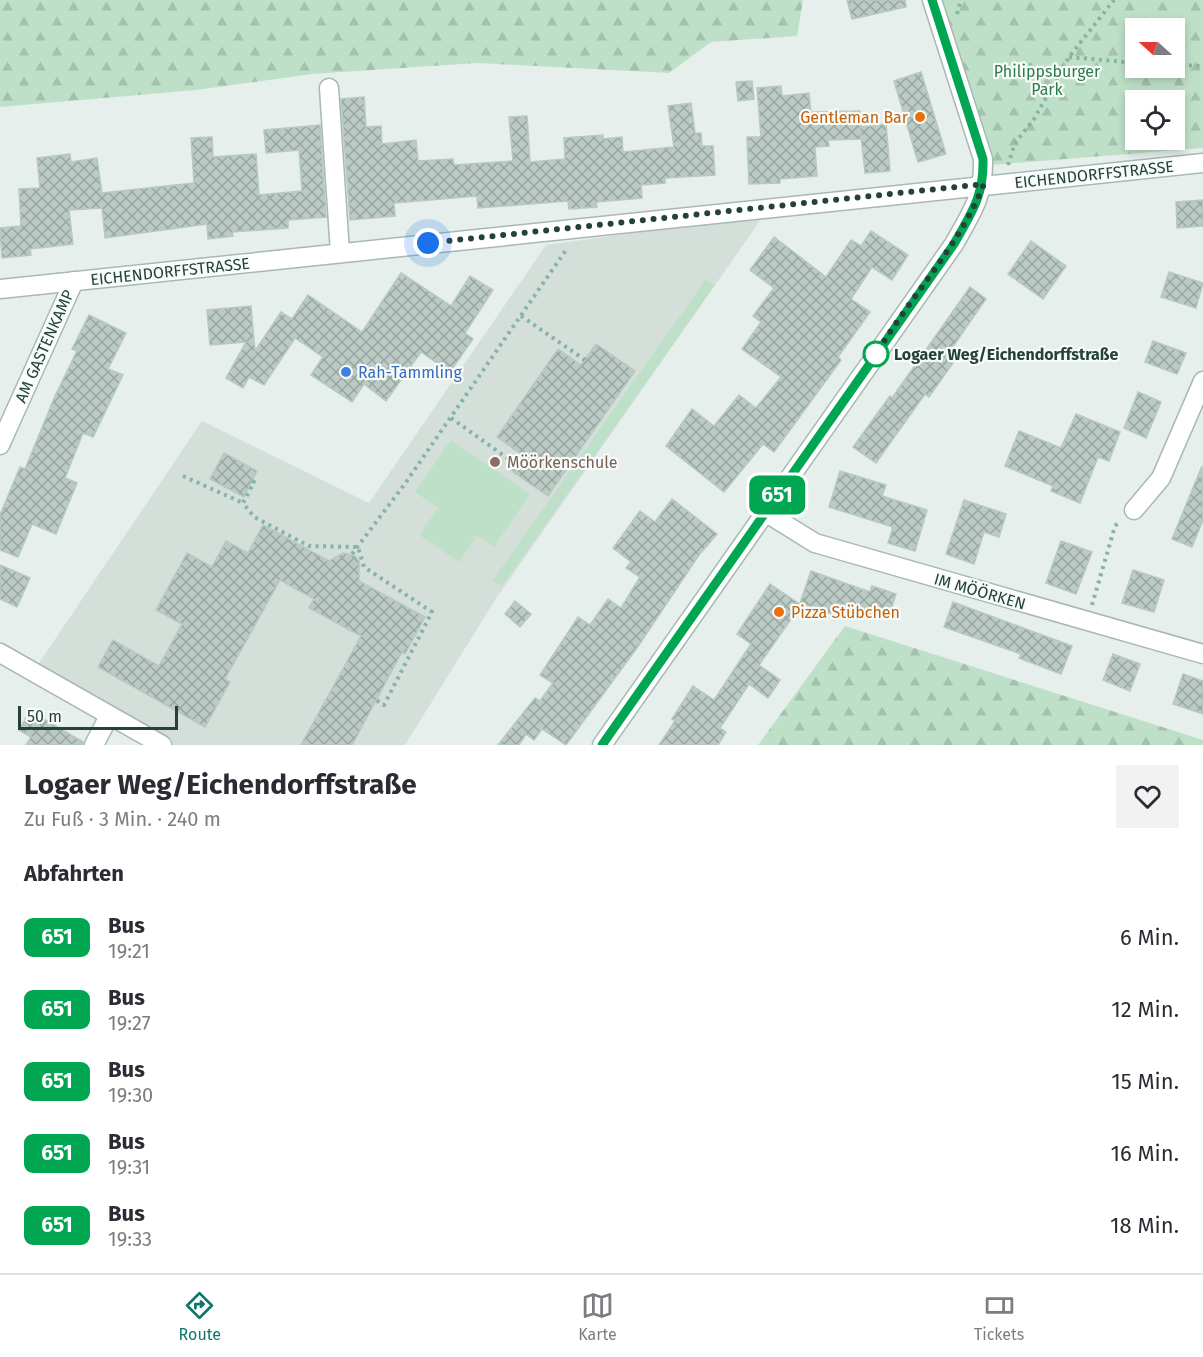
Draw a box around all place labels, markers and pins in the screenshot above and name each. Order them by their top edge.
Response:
place label: Gentleman Bar [800,108,909,127]
marker: Gentleman Bar [913,110,927,124]
marker: Logaer Weg/Eichendorffstraße [863,341,889,367]
place label: Logaer Weg/Eichendorffstraße [894,345,1119,364]
place label: Rah-Tammling [358,363,462,382]
marker: Rah-Tammling [339,365,353,379]
place label: Möörkenschule [507,453,618,472]
marker: Möörkenschule [488,455,502,469]
place label: Pizza Stübchen [791,603,900,622]
marker: Pizza Stübchen [772,605,786,619]

